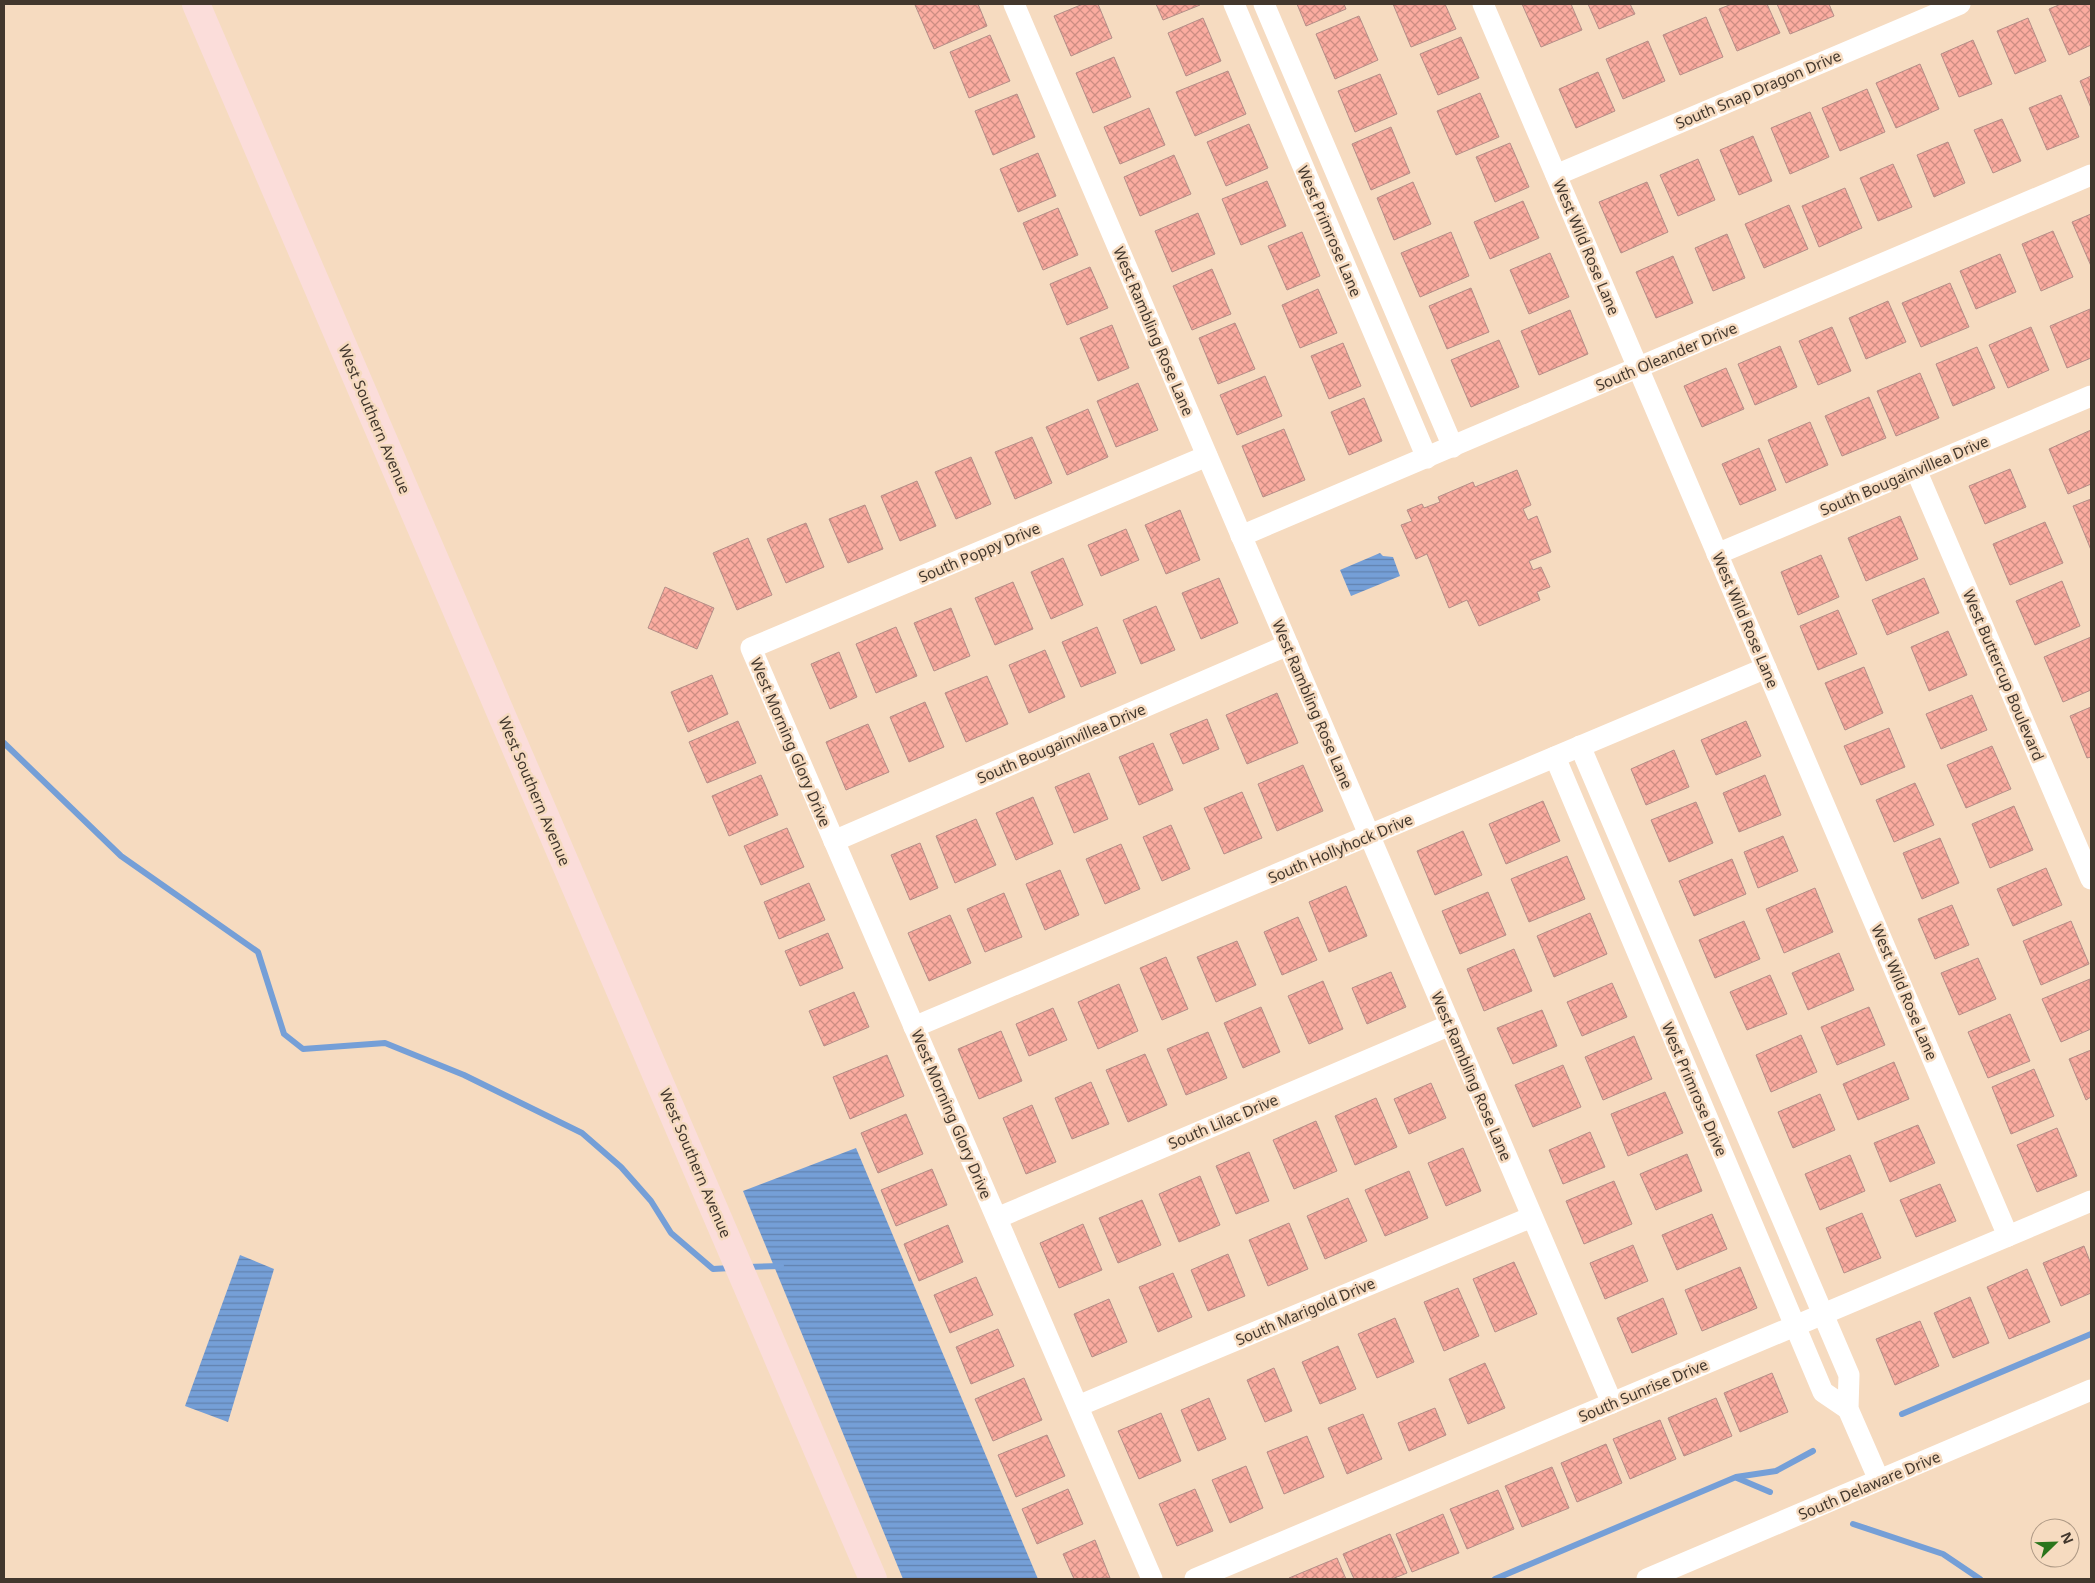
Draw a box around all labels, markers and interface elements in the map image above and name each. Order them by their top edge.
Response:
street label: South Snap Dragon Drive [1672,45,1844,133]
street label: West Primrose Lane [1293,163,1367,299]
street label: West Wild Rose Lane [1549,176,1625,318]
street label: West Rambling Rose Lane [1109,243,1199,419]
street label: South Oleander Drive [1592,317,1740,395]
street label: West Southern Avenue [334,341,416,497]
street label: South Bougainvillea Drive [1817,430,1991,520]
street label: South Poppy Drive [915,517,1043,587]
street label: West Wild Rose Lane [1708,549,1784,691]
street label: West Buttercup Boulevard [1959,587,2049,763]
street label: West Rambling Rose Lane [1268,616,1358,792]
street label: West Morning Glory Drive [746,654,836,830]
street label: South Bougainvillea Drive [974,698,1148,788]
street label: West Southern Avenue [494,713,576,869]
street label: South Hollyhock Drive [1265,808,1415,888]
street label: West Wild Rose Lane [1867,921,1943,1063]
street label: West Rambling Rose Lane [1427,988,1517,1164]
street label: West Primrose Drive [1658,1019,1732,1159]
street label: West Morning Glory Drive [907,1026,997,1202]
street label: West Southern Avenue [655,1085,737,1241]
street label: South Lilac Drive [1165,1089,1281,1153]
street label: South Marigold Drive [1232,1273,1378,1349]
street label: South Sunrise Drive [1575,1354,1711,1426]
street label: South Delaware Drive [1795,1446,1943,1524]
north arrow [2030,1518,2080,1568]
text: N [2056,1529,2078,1547]

